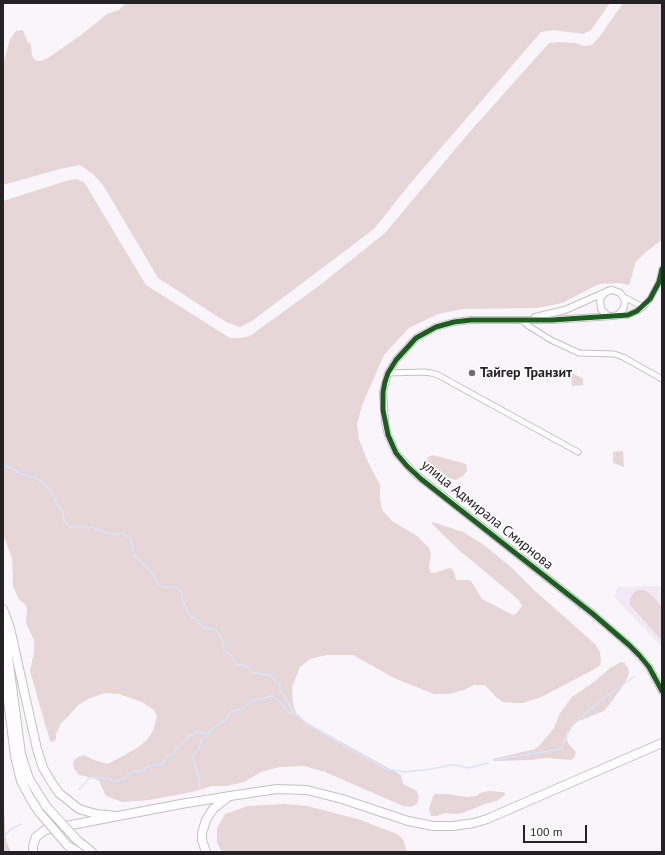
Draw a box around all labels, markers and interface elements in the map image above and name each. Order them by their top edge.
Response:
place label: Тайгер Транзит [480,365,572,381]
marker: Тайгер Транзит [467,368,477,378]
street label: улица Адмирала Смирнова [418,456,556,574]
scale bar [525,817,589,843]
text: 100 m [530,824,563,839]

